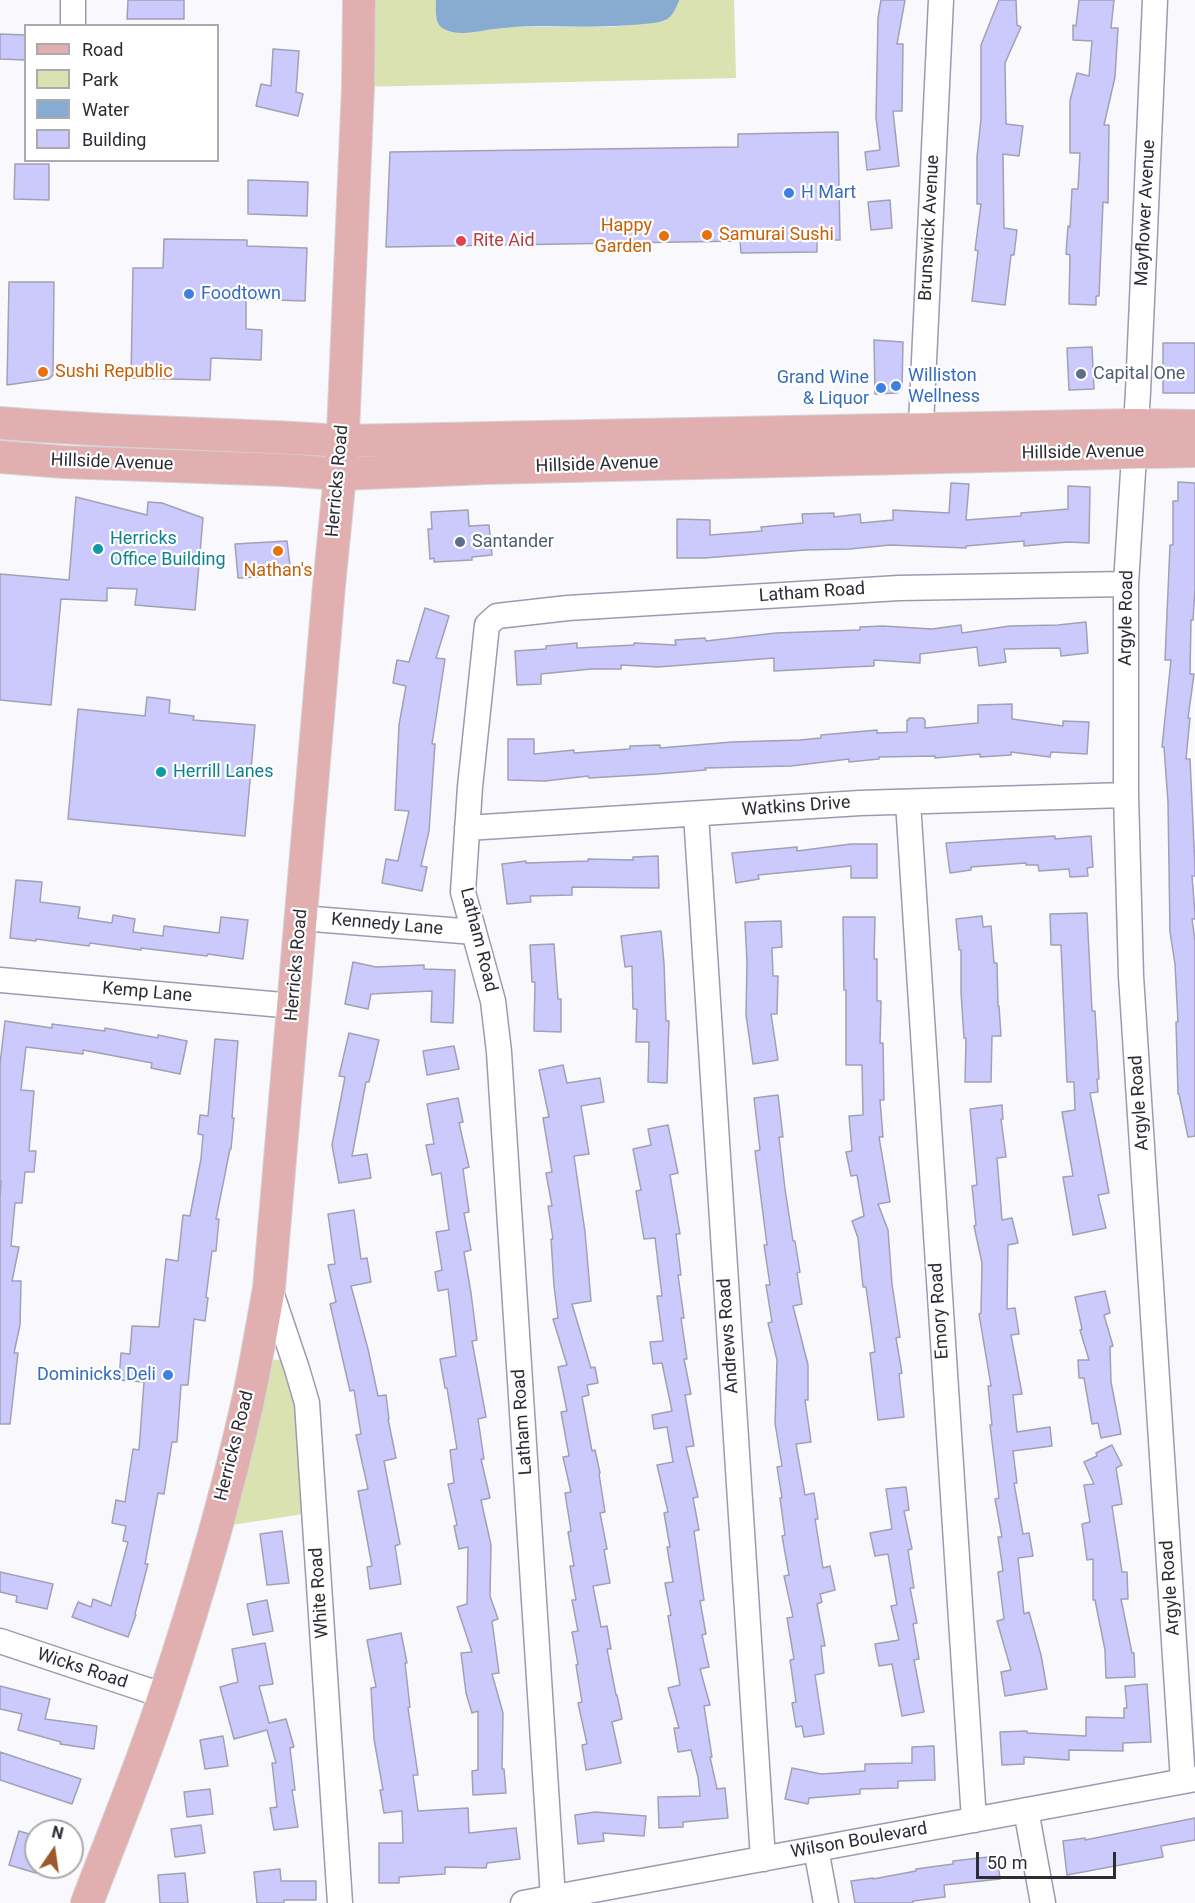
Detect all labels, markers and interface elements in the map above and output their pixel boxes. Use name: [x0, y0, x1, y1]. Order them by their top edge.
legend: [24, 24, 219, 162]
text: Road: [82, 39, 123, 60]
text: Park: [82, 69, 118, 90]
text: Water: [82, 99, 129, 120]
text: Building: [82, 129, 146, 150]
street label: Mayflower Avenue: [1131, 139, 1161, 287]
street label: Brunswick Avenue: [915, 154, 945, 302]
place label: H Mart: [801, 182, 856, 204]
marker: H Mart: [782, 186, 796, 200]
place label: Happy Garden: [594, 215, 652, 258]
place label: Samurai Sushi: [719, 224, 834, 246]
marker: Samurai Sushi: [700, 228, 714, 242]
marker: Happy Garden: [657, 229, 671, 243]
place label: Rite Aid: [473, 230, 535, 252]
marker: Rite Aid: [454, 234, 468, 248]
place label: Foodtown: [201, 283, 281, 305]
marker: Foodtown: [182, 287, 196, 301]
place label: Sushi Republic: [55, 361, 173, 383]
place label: Capital One: [1093, 363, 1185, 385]
marker: Sushi Republic: [36, 365, 50, 379]
place label: Williston Wellness: [908, 365, 980, 407]
place label: Grand Wine & Liquor: [777, 367, 869, 410]
marker: Capital One: [1074, 367, 1088, 381]
marker: Williston Wellness: [889, 379, 903, 393]
marker: Grand Wine & Liquor: [874, 381, 888, 395]
street label: Herricks Road: [322, 424, 354, 538]
street label: Hillside Avenue: [1021, 441, 1145, 465]
street label: Hillside Avenue: [50, 450, 174, 476]
street label: Hillside Avenue: [535, 452, 659, 478]
place label: Herricks Office Building: [110, 528, 226, 570]
place label: Santander: [472, 531, 554, 553]
marker: Santander: [453, 535, 467, 549]
marker: Herricks Office Building: [91, 542, 105, 556]
marker: Nathan's: [271, 544, 285, 558]
place label: Nathan's: [244, 560, 312, 582]
street label: Argyle Road: [1115, 570, 1139, 666]
street label: Latham Road: [758, 579, 866, 607]
place label: Herrill Lanes: [173, 761, 273, 783]
marker: Herrill Lanes: [154, 765, 168, 779]
street label: Watkins Drive: [741, 792, 851, 822]
street label: Latham Road: [455, 886, 501, 994]
street label: Herricks Road: [281, 908, 313, 1022]
street label: Kennedy Lane: [330, 909, 444, 941]
street label: Kemp Lane: [101, 978, 193, 1008]
street label: Argyle Road: [1126, 1054, 1154, 1152]
street label: Emory Road: [926, 1262, 954, 1360]
street label: Andrews Road: [714, 1277, 744, 1395]
place label: Dominicks Deli: [37, 1364, 156, 1386]
marker: Dominicks Deli: [161, 1368, 175, 1382]
street label: Latham Road: [509, 1368, 537, 1476]
street label: Herricks Road: [211, 1389, 259, 1503]
street label: Argyle Road: [1157, 1539, 1185, 1637]
street label: White Road: [306, 1547, 334, 1639]
street label: Wicks Road: [34, 1644, 130, 1694]
street label: Wilson Boulevard: [789, 1818, 929, 1864]
north arrow: [24, 1819, 84, 1879]
text: N: [50, 1822, 65, 1843]
scale bar: [979, 1840, 1118, 1878]
text: 50 m: [987, 1852, 1027, 1873]

